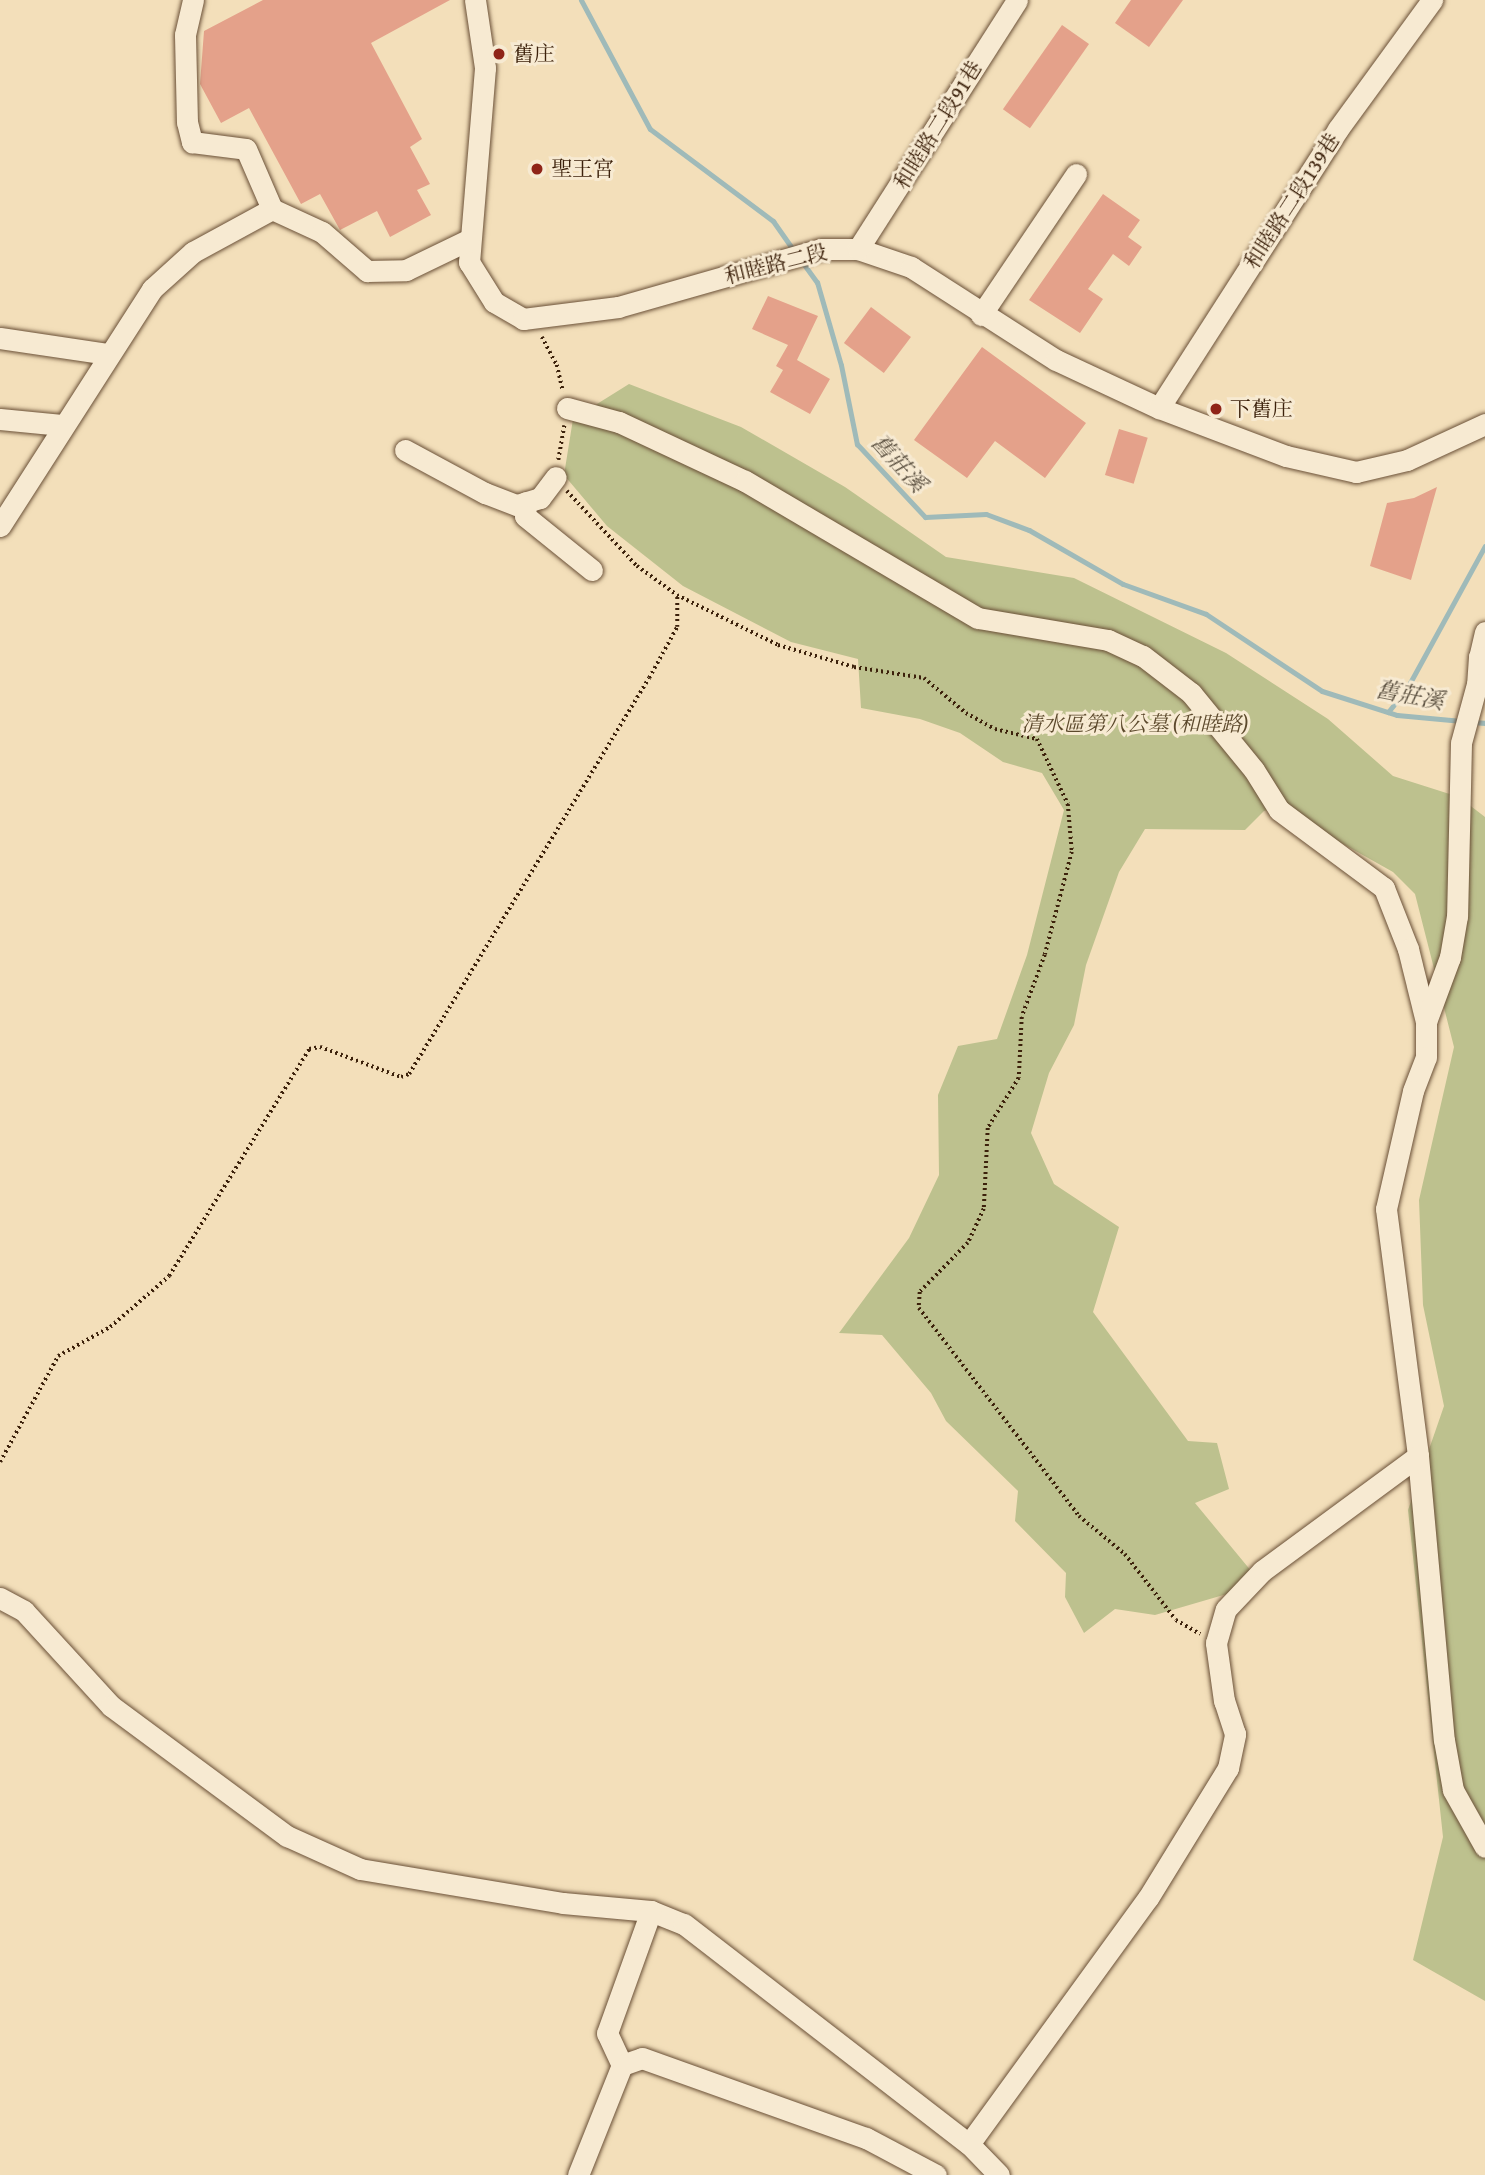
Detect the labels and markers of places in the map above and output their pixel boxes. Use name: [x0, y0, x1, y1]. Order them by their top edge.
place label: 舊庄: [513, 41, 555, 67]
marker: 舊庄: [491, 46, 507, 62]
place label: 聖王宮: [551, 156, 614, 182]
marker: 聖王宮: [529, 161, 545, 177]
place label: 下舊庄: [1230, 396, 1293, 422]
marker: 下舊庄: [1208, 401, 1224, 417]

